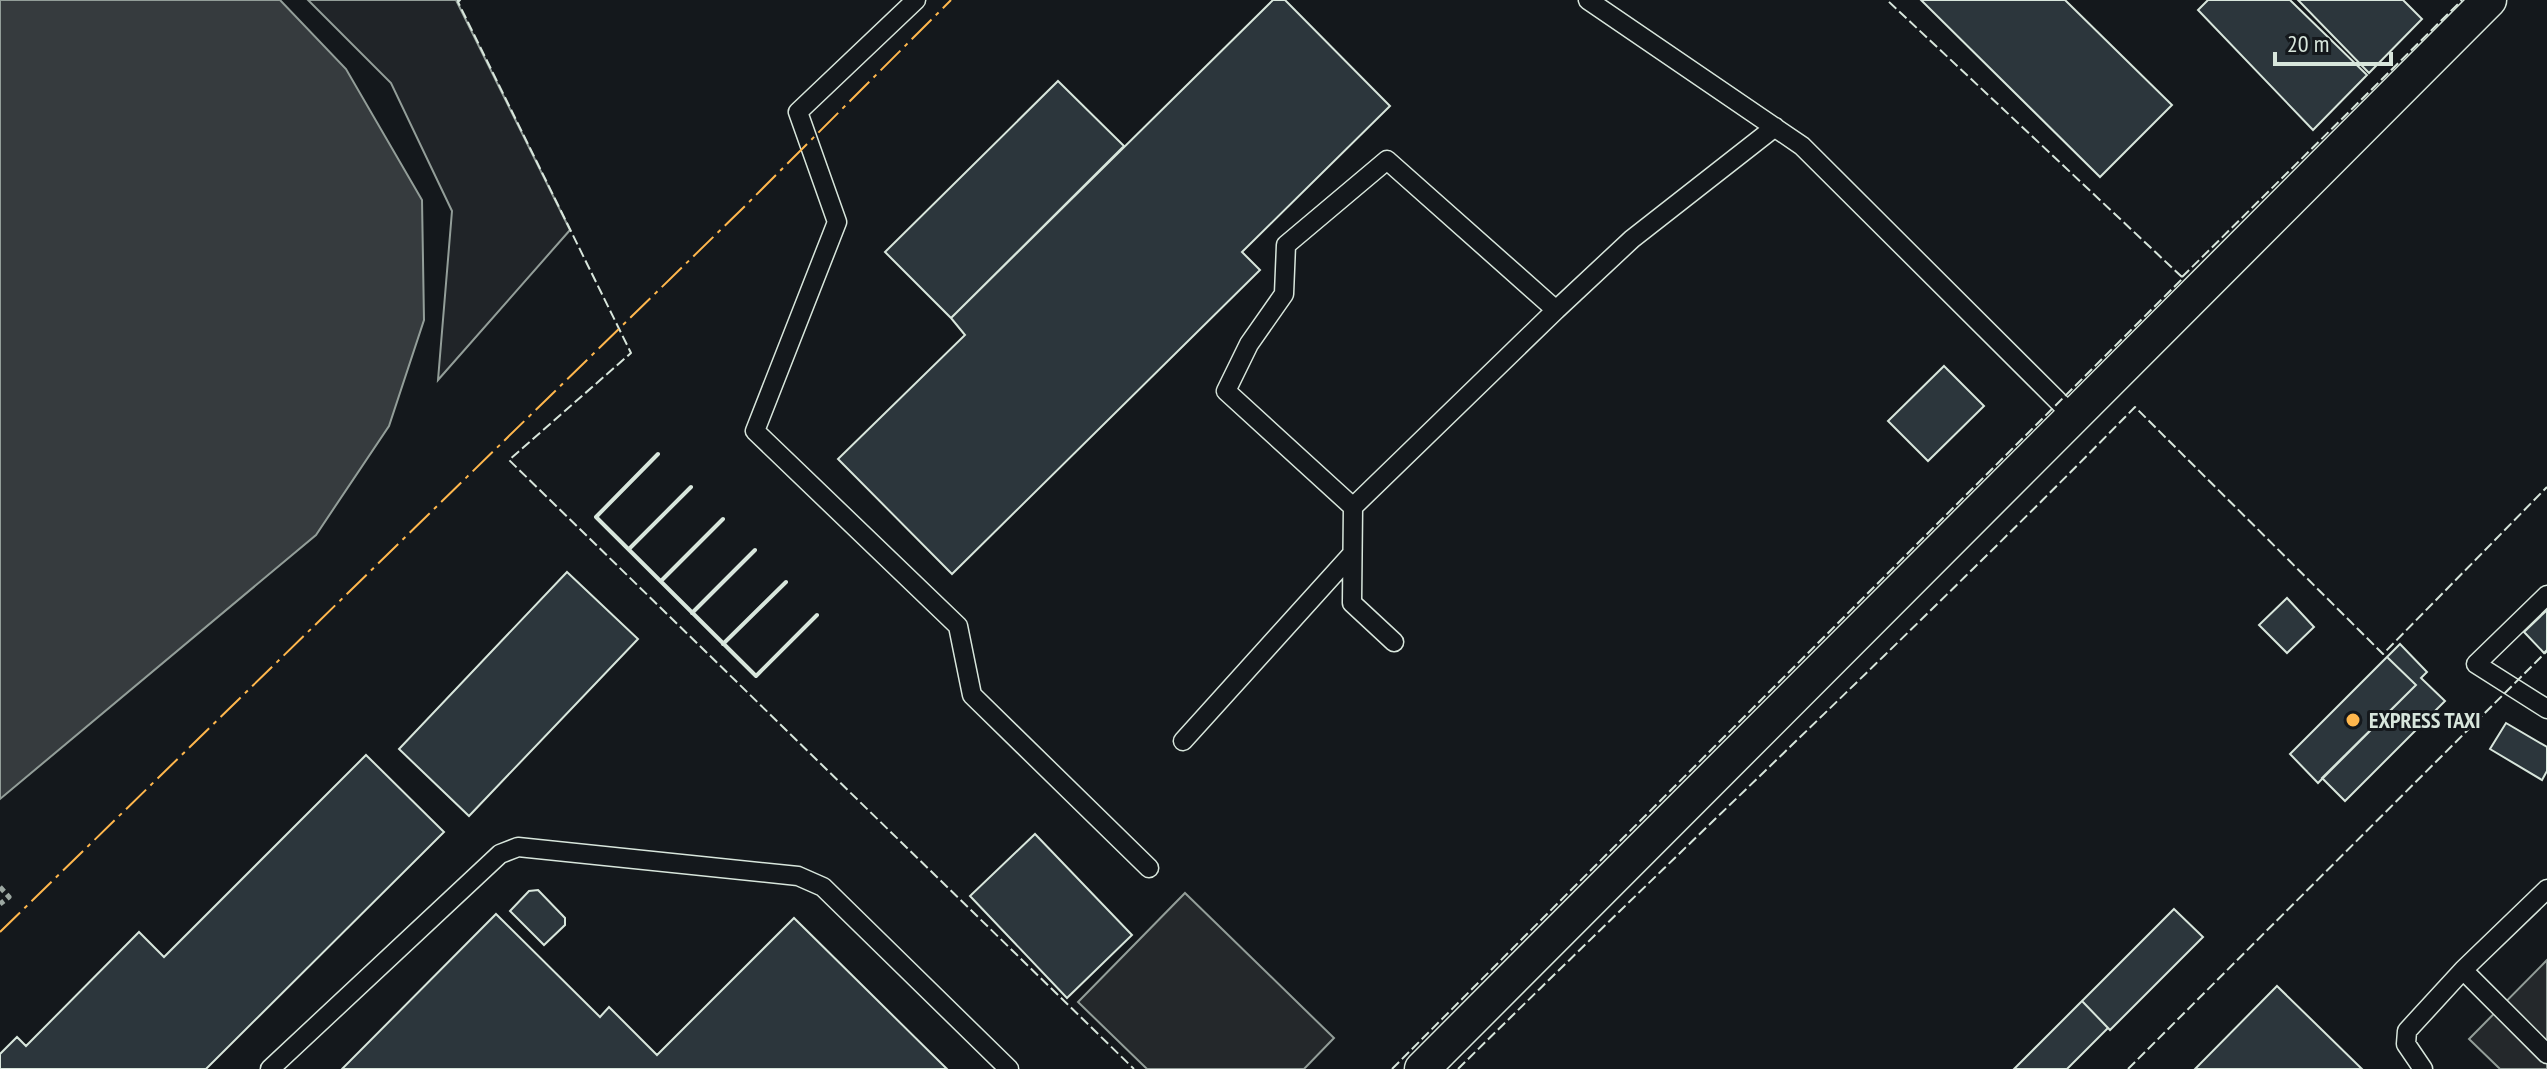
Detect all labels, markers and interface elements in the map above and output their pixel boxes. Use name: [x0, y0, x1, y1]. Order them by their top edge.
scale bar: [2275, 16, 2391, 66]
text: 20 m: [2287, 28, 2329, 59]
place label: EXPRESS TAXI: [2369, 706, 2481, 734]
marker: EXPRESS TAXI: [2344, 711, 2362, 729]

